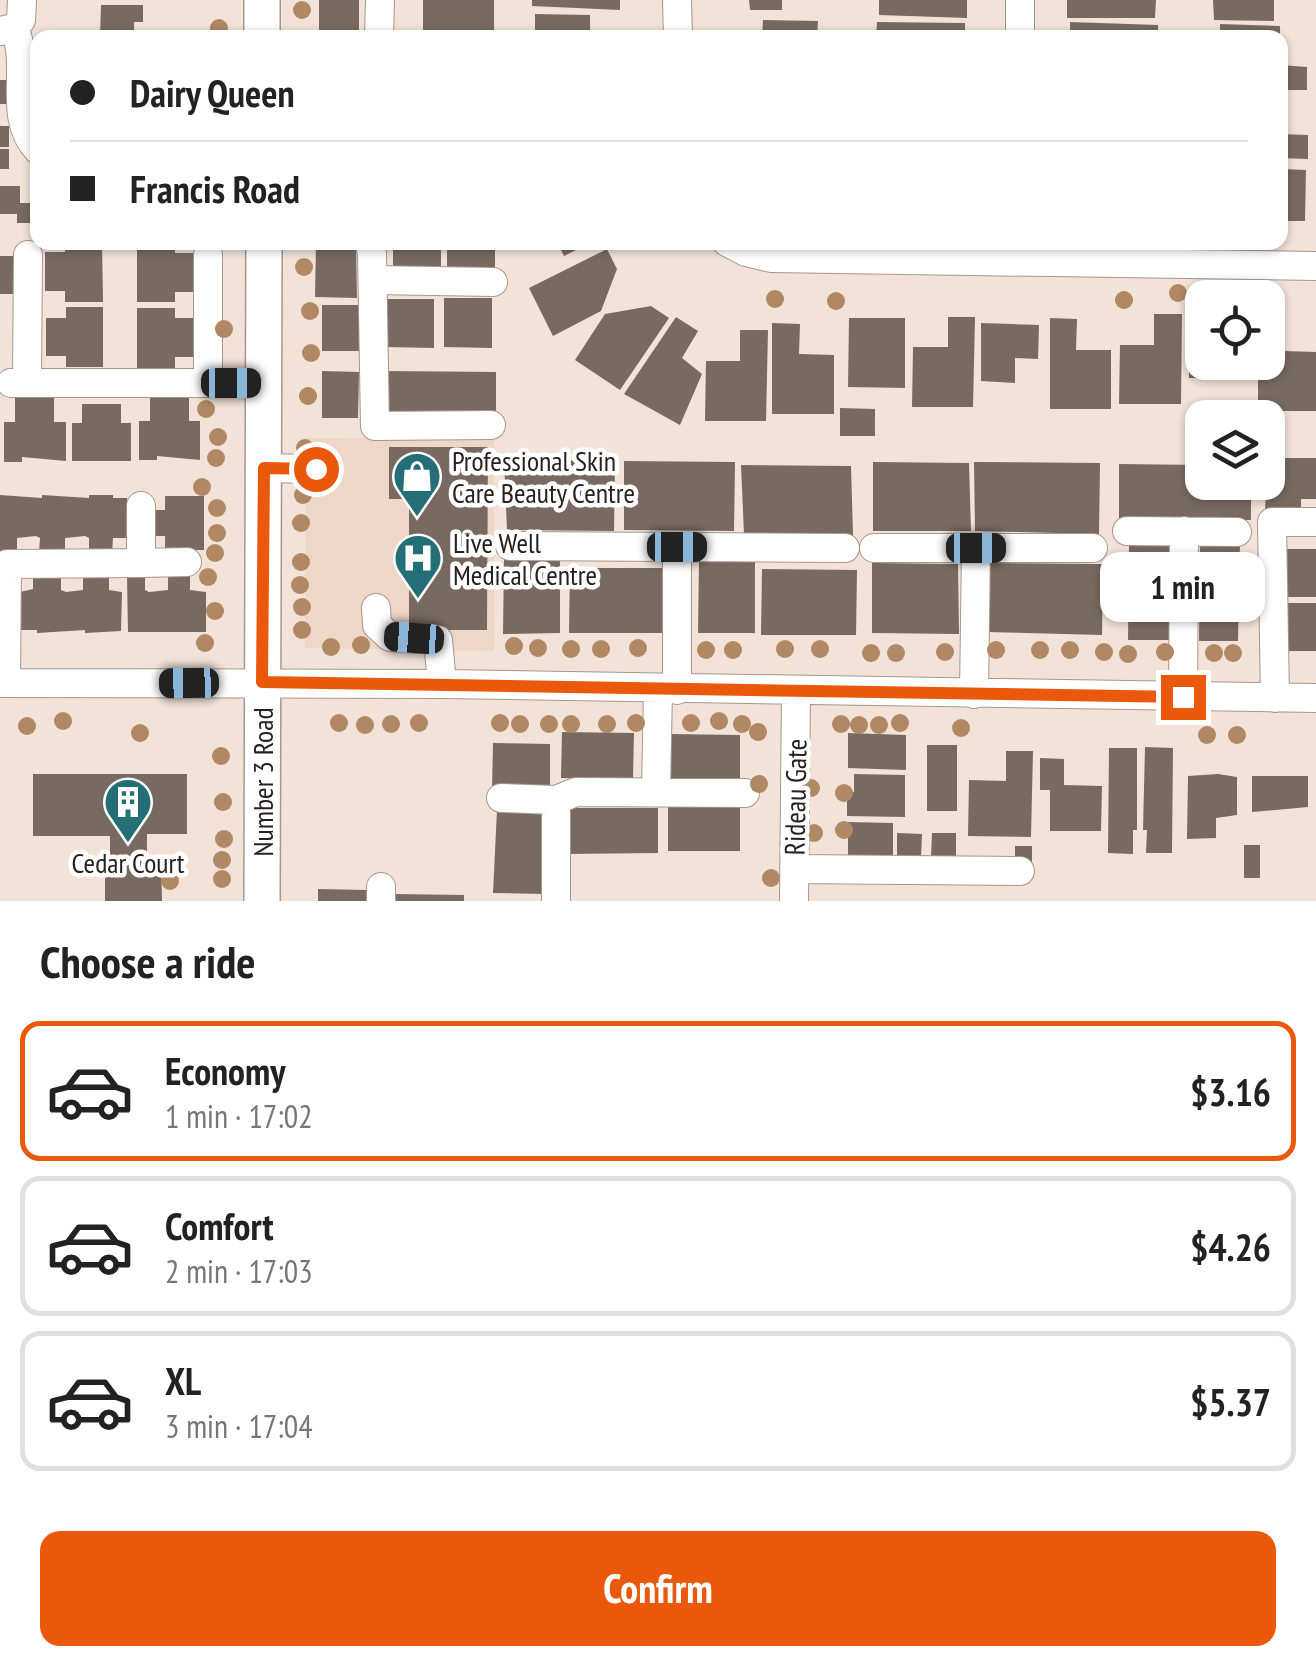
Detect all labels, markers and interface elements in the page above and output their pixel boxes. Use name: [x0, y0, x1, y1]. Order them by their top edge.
text: Dairy Queen: [130, 68, 295, 117]
text: Francis Road: [130, 164, 300, 213]
map controls: [1185, 280, 1285, 500]
button: locate: [1185, 280, 1285, 380]
car: [201, 368, 261, 398]
button: layers: [1185, 400, 1285, 500]
place label: Professional Skin Care Beauty Centre: [452, 442, 635, 511]
route start: [294, 447, 339, 492]
shop icon: Professional Skin Care Beauty Centre: [391, 450, 443, 518]
place label: Live Well Medical Centre: [453, 524, 597, 593]
hospital icon: Live Well Medical Centre: [392, 532, 444, 600]
car: [647, 532, 707, 562]
car: [946, 533, 1006, 563]
callout: 1 min: [1100, 552, 1266, 622]
text: 1 min: [1150, 566, 1215, 608]
car: [383, 621, 445, 655]
car: [159, 667, 219, 699]
route end: [1161, 675, 1206, 720]
street label: Number 3 Road: [244, 707, 281, 857]
street label: Rideau Gate: [775, 738, 815, 856]
building icon: Cedar Court: [102, 776, 154, 844]
place label: Cedar Court: [72, 844, 185, 881]
text: Choose a ride: [40, 932, 255, 990]
icon: car: [45, 1046, 135, 1136]
text: Economy: [165, 1046, 285, 1095]
text: $3.16: [1190, 1067, 1271, 1116]
text: 1 min · 17:02: [165, 1095, 313, 1137]
icon: car: [45, 1201, 135, 1291]
text: Comfort: [165, 1201, 274, 1250]
text: $4.26: [1190, 1222, 1271, 1271]
text: 2 min · 17:03: [165, 1250, 313, 1292]
icon: car: [45, 1356, 135, 1446]
text: XL: [165, 1356, 201, 1405]
text: $5.37: [1190, 1377, 1271, 1426]
text: 3 min · 17:04: [165, 1405, 313, 1447]
button: Confirm: [40, 1531, 1276, 1646]

